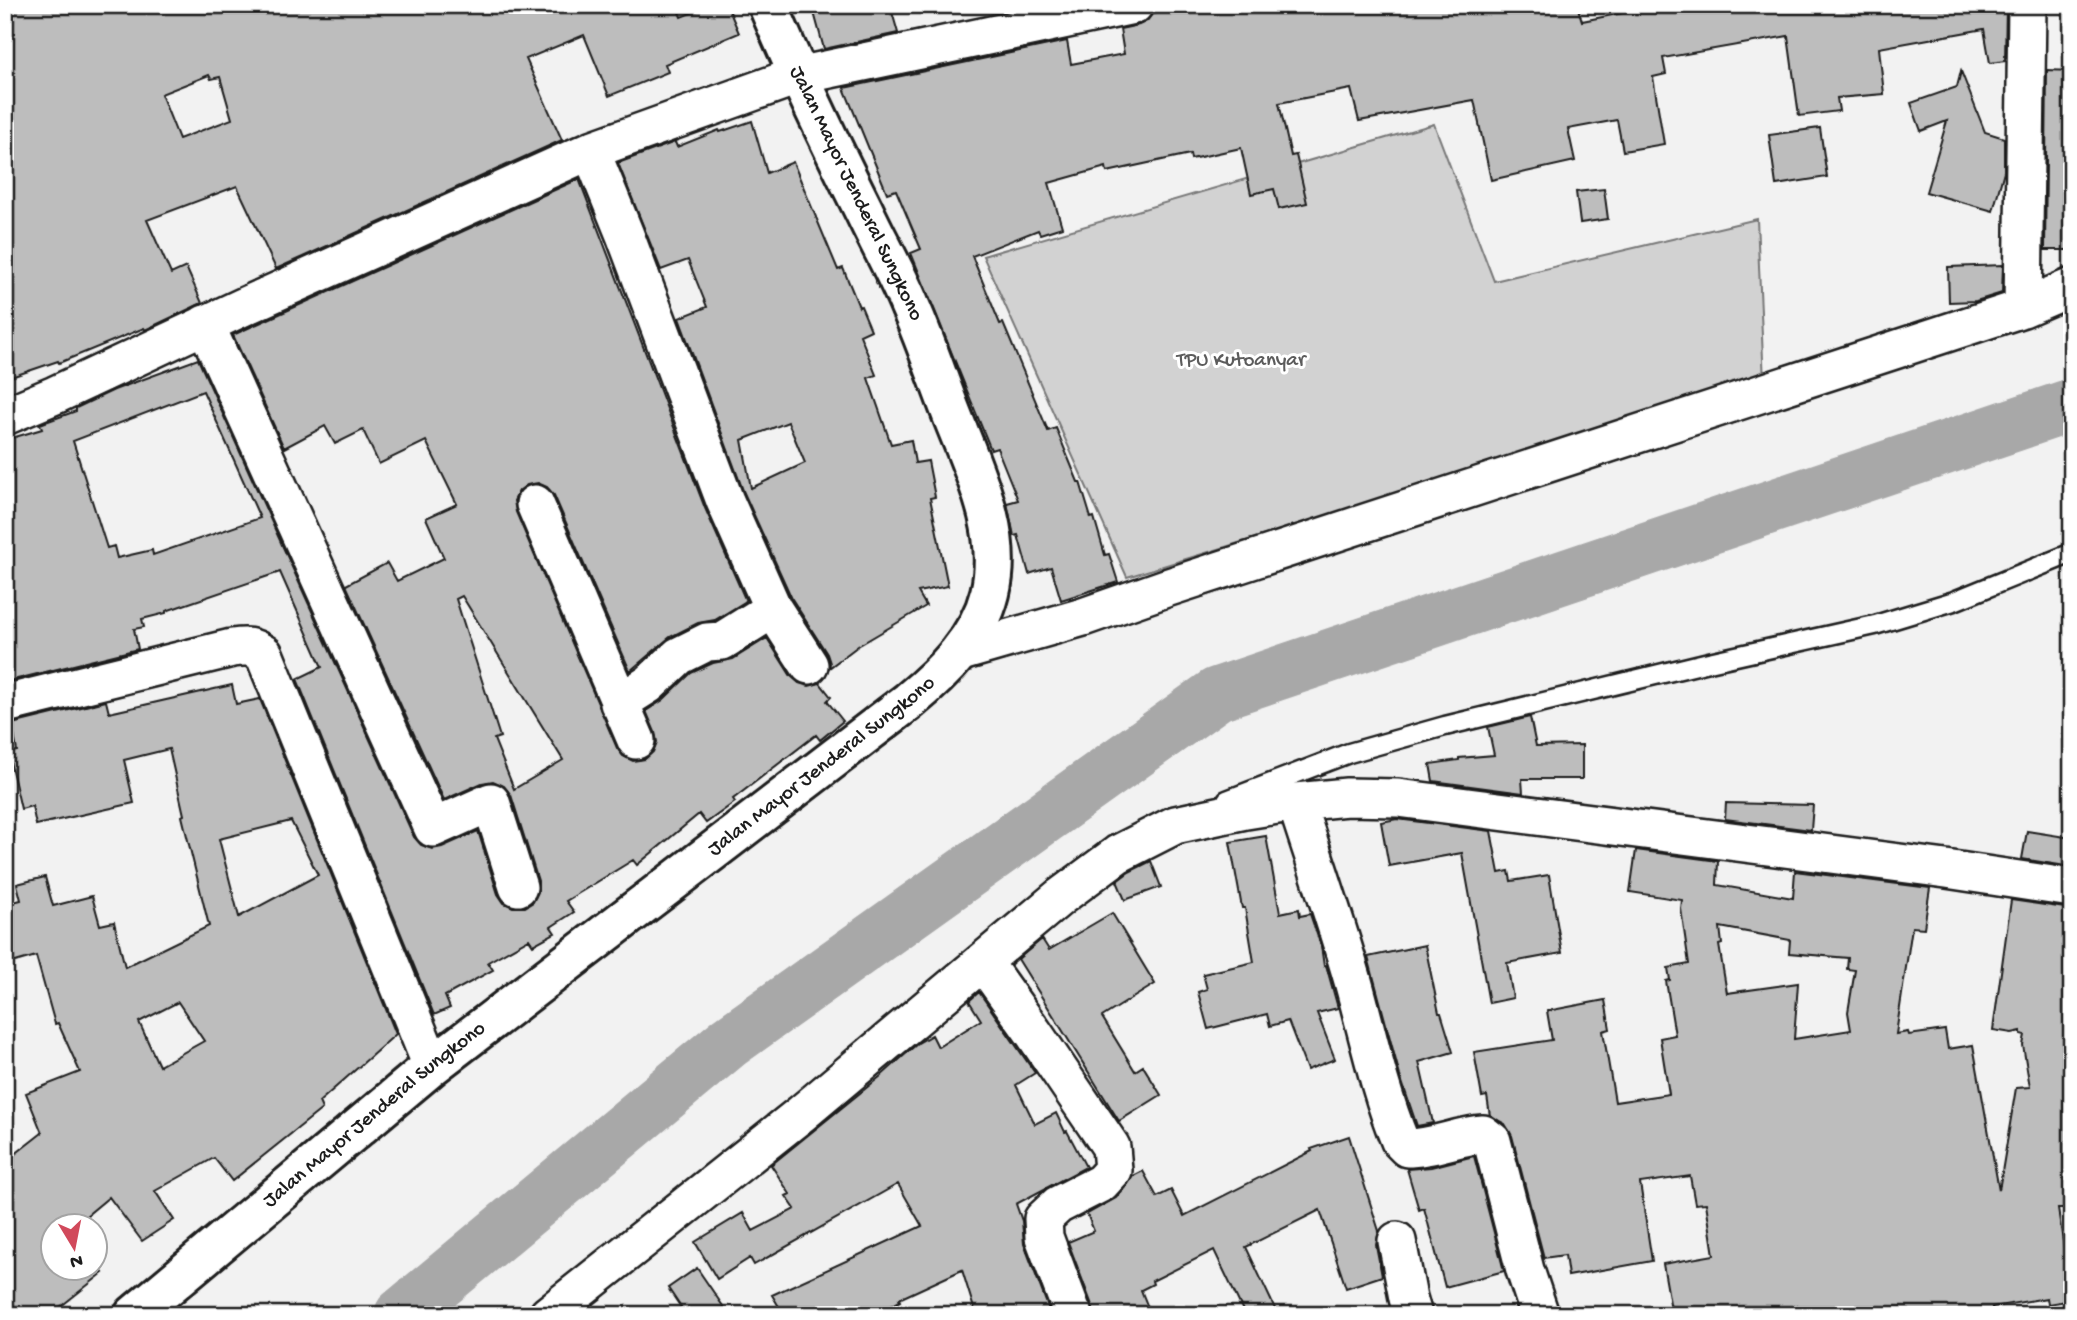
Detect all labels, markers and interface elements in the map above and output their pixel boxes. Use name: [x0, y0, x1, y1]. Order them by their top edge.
street label: Jalan Mayor Jenderal Sungkono: [782, 63, 928, 326]
park label: TPU Kutoanyar: [1176, 349, 1307, 374]
street label: Jalan Mayor Jenderal Sungkono: [703, 671, 941, 862]
street label: Jalan Mayor Jenderal Sungkono: [259, 1017, 491, 1214]
north arrow: [38, 1212, 108, 1282]
text: N: [68, 1248, 84, 1273]

